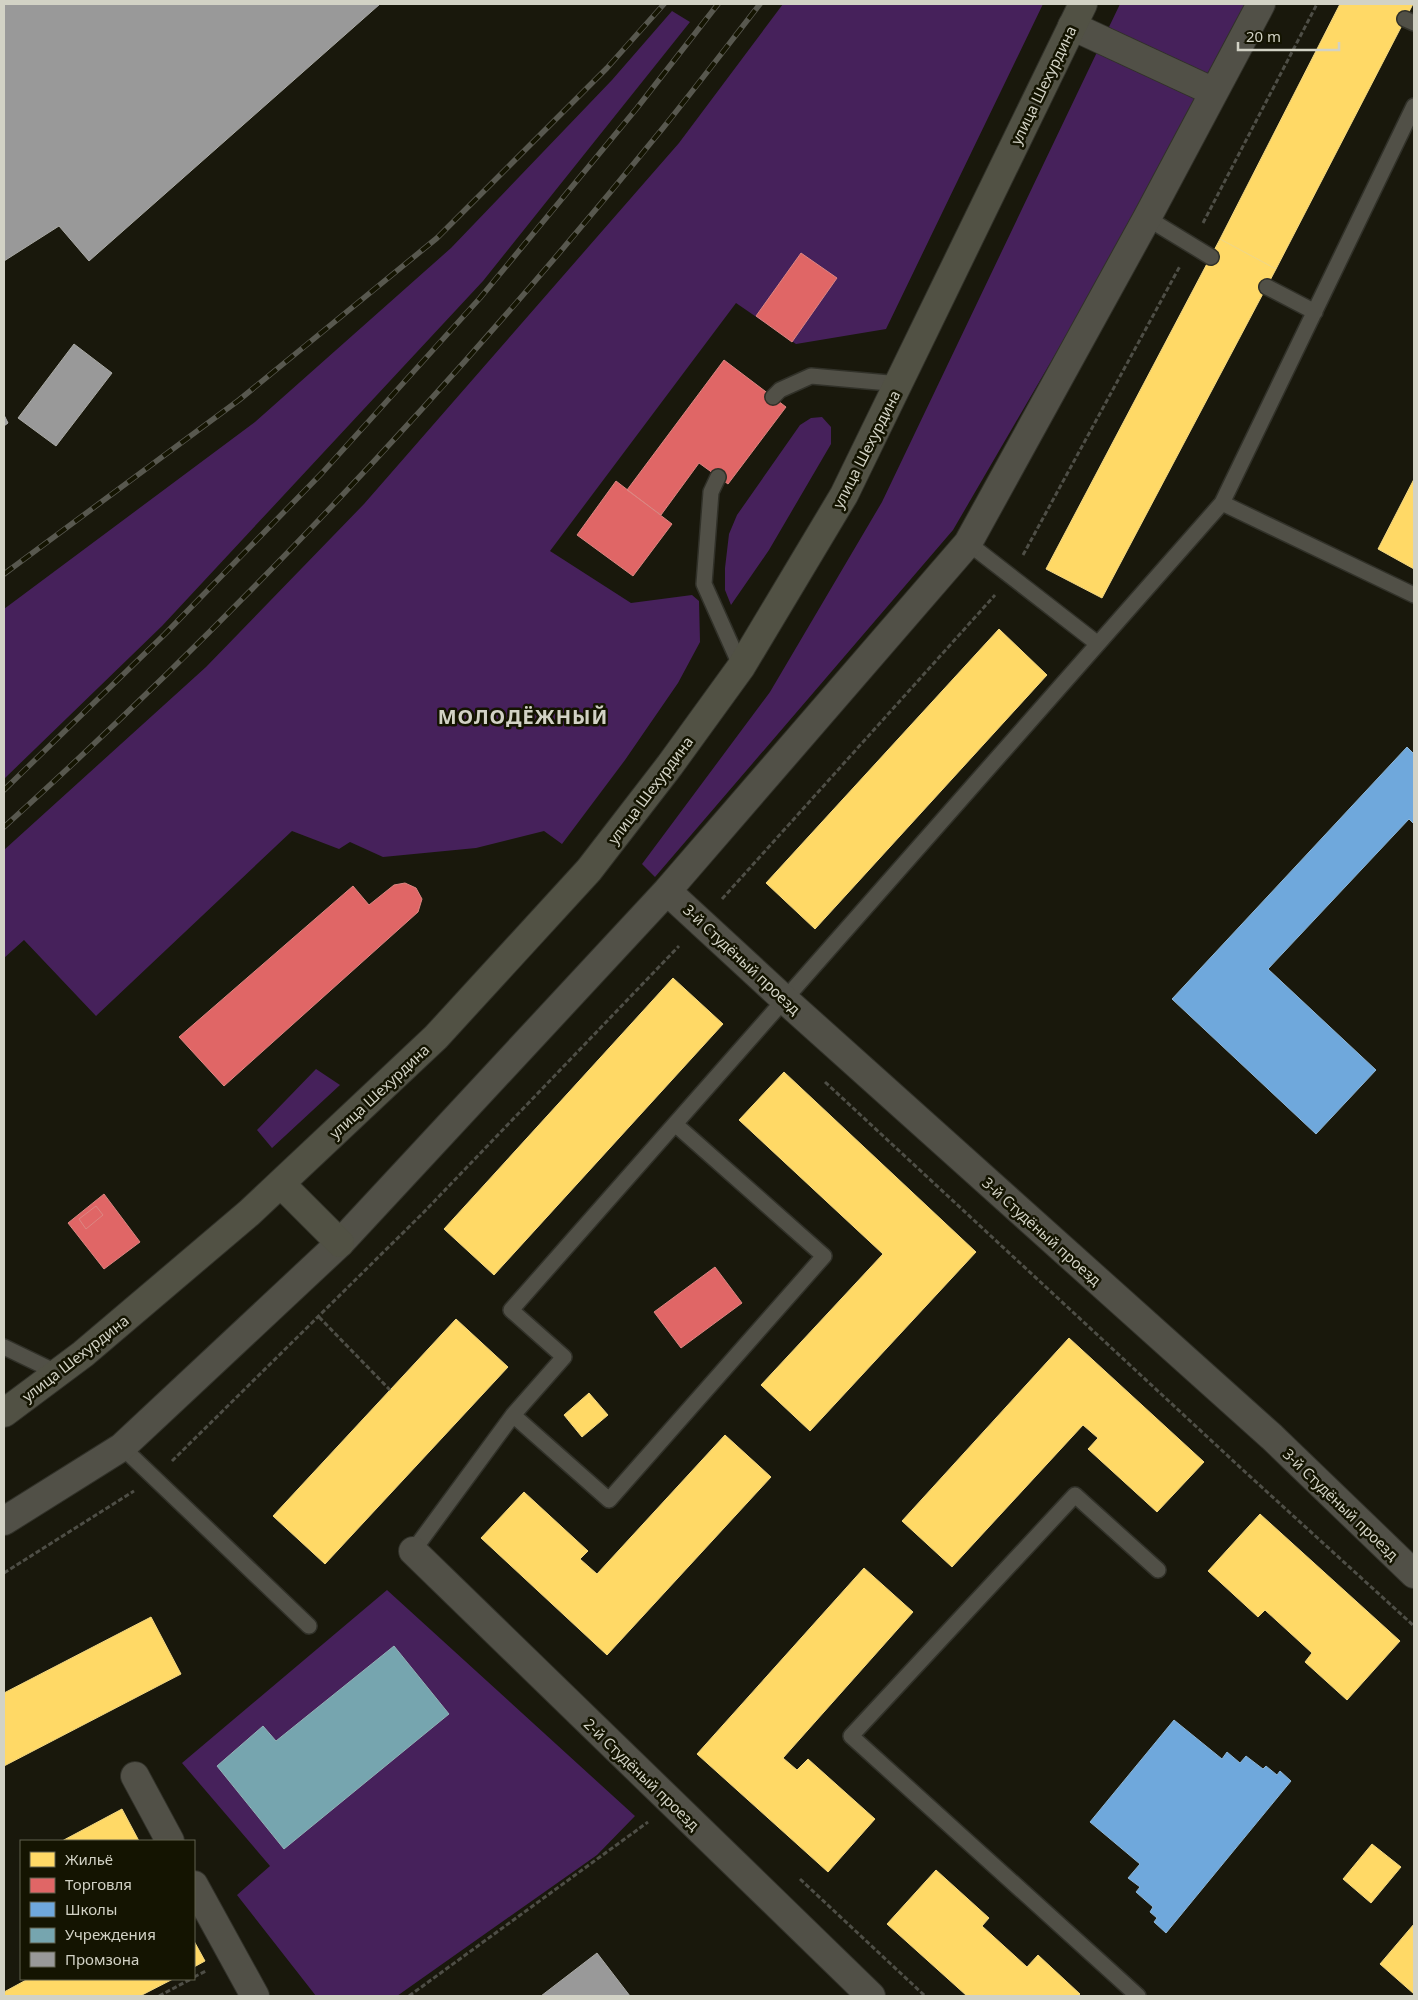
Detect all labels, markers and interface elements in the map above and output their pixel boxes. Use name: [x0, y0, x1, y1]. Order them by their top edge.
scale bar: [1238, 20, 1339, 52]
street label: улица Шехурдина: [1005, 22, 1081, 148]
text: 20 m: [1246, 26, 1281, 46]
street label: улица Шехурдина: [828, 386, 904, 512]
district label: МОЛОДЁЖНЫЙ: [438, 703, 608, 730]
street label: улица Шехурдина: [603, 732, 697, 848]
street label: 3-й Студёный проезд: [679, 899, 805, 1019]
street label: улица Шехурдина: [325, 1039, 433, 1143]
street label: 3-й Студёный проезд: [978, 1172, 1106, 1290]
street label: улица Шехурдина: [18, 1310, 132, 1406]
street label: 3-й Студёный проезд: [1279, 1444, 1403, 1564]
street label: 2-й Студёный проезд: [580, 1714, 704, 1834]
legend: [20, 1840, 195, 1980]
text: Жильё: [65, 1849, 113, 1869]
text: Торговля: [65, 1874, 132, 1894]
text: Школы: [65, 1899, 117, 1919]
text: Учреждения: [65, 1924, 156, 1944]
text: Промзона: [65, 1949, 139, 1969]

